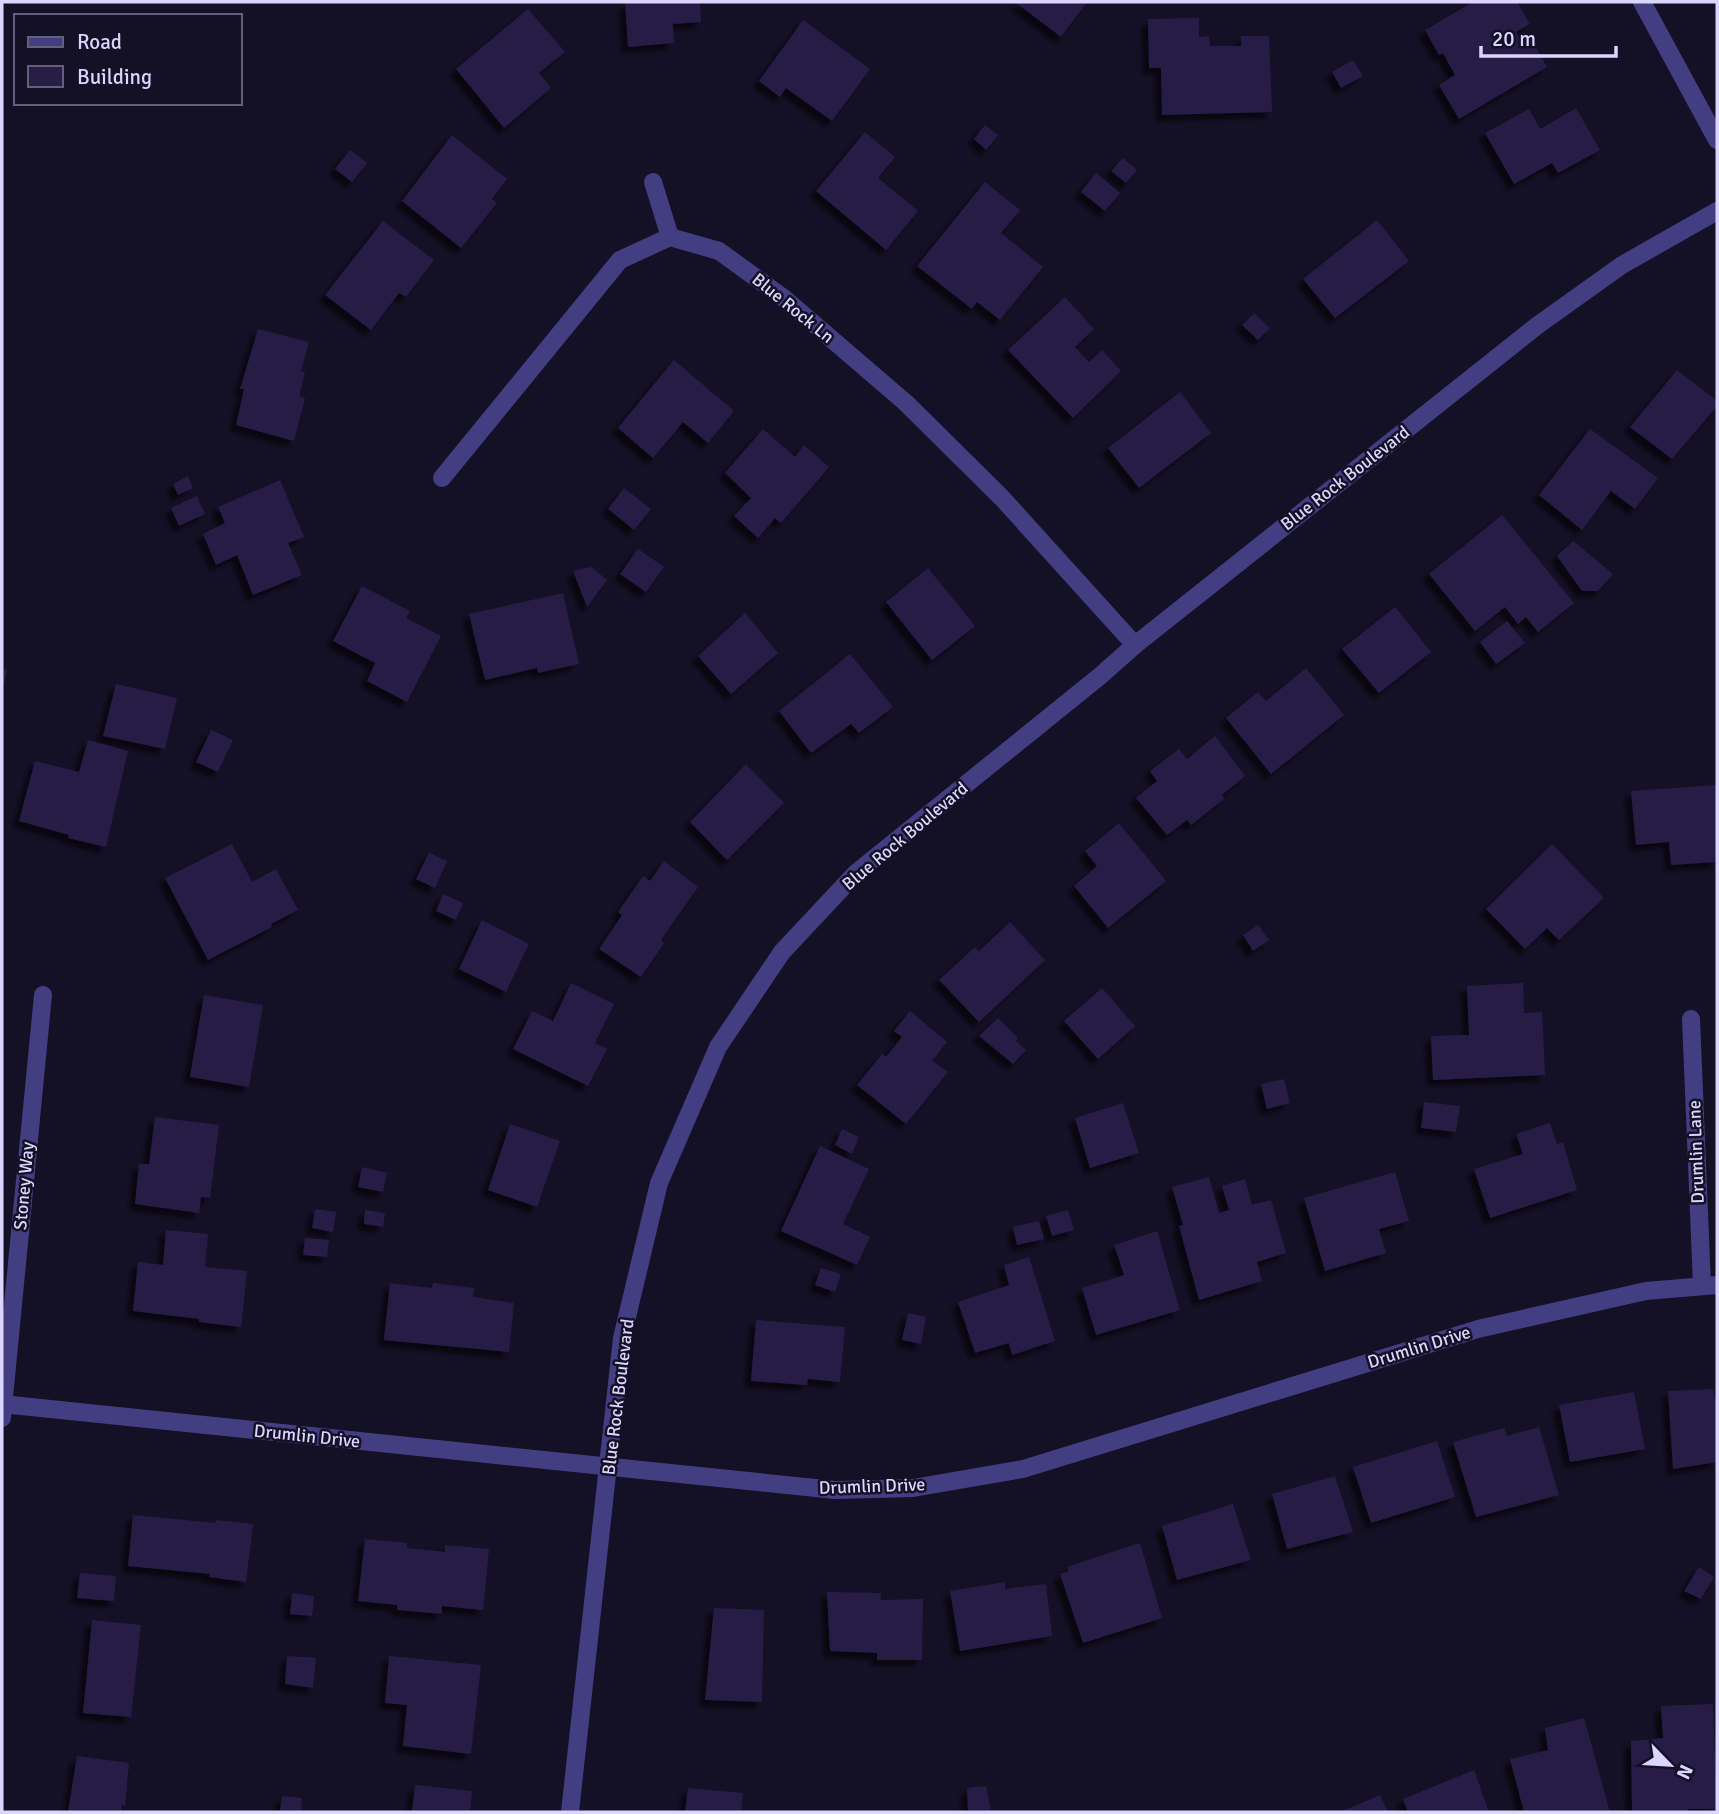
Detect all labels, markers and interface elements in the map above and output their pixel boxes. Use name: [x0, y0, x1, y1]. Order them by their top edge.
legend: [14, 14, 242, 105]
scale bar: [1481, 14, 1616, 58]
text: 20 m: [1492, 26, 1536, 52]
text: Road: [77, 29, 122, 55]
text: Building: [77, 64, 152, 90]
street label: Blue Rock Ln: [748, 268, 838, 348]
street label: Blue Rock Boulevard: [1276, 421, 1414, 535]
street label: Blue Rock Boulevard: [838, 777, 972, 895]
street label: Drumlin Lane: [1683, 1100, 1709, 1204]
street label: Stoney Way: [9, 1140, 39, 1231]
street label: Blue Rock Boulevard: [597, 1318, 639, 1476]
street label: Drumlin Drive: [1365, 1321, 1473, 1373]
street label: Drumlin Drive: [253, 1419, 361, 1453]
street label: Drumlin Drive: [818, 1473, 926, 1499]
north arrow: [1635, 1730, 1705, 1800]
text: N: [1671, 1761, 1698, 1783]

